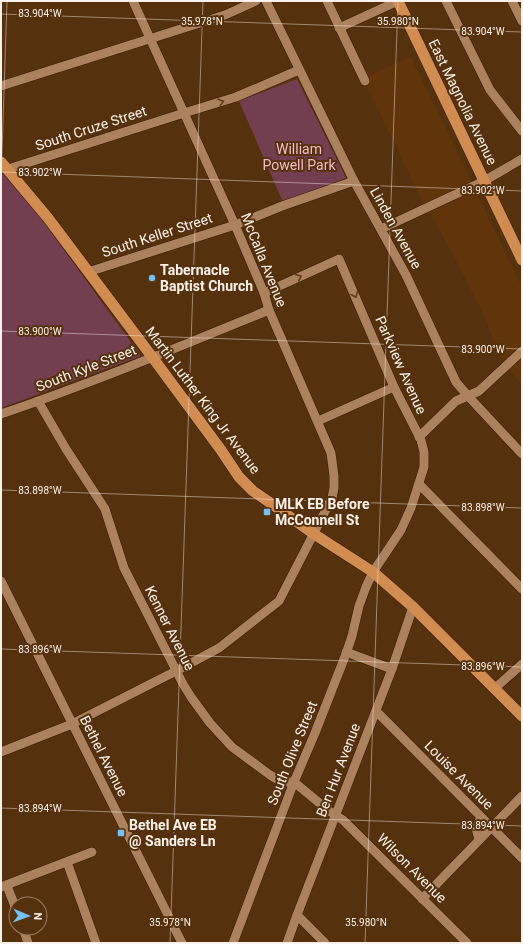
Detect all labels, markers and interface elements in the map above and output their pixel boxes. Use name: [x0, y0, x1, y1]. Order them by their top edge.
text: 83.904°W: [18, 8, 62, 19]
text: 35.978°N: [181, 16, 223, 27]
text: 35.980°N: [377, 16, 419, 27]
text: 83.904°W: [461, 26, 505, 37]
street label: East Magnolia Avenue: [426, 36, 500, 168]
one-way arrow: [217, 98, 224, 107]
street label: South Cruze Street: [33, 102, 149, 154]
park label: William Powell Park: [262, 141, 336, 173]
text: 83.902°W: [18, 167, 62, 178]
street label: Linden Avenue: [367, 184, 425, 272]
text: 83.902°W: [461, 185, 505, 196]
street label: South Keller Street: [100, 209, 215, 260]
street label: McCalla Avenue: [238, 211, 290, 309]
place label: Tabernacle Baptist Church: [160, 262, 253, 294]
marker: Tabernacle Baptist Church: [147, 273, 157, 283]
one-way arrow: [295, 274, 303, 282]
one-way arrow: [350, 291, 358, 298]
street label: Parkview Avenue: [372, 314, 430, 416]
street label: Martin Luther King Jr Avenue: [142, 323, 264, 477]
text: 83.900°W: [18, 326, 62, 337]
street label: South Kyle Street: [34, 341, 139, 394]
text: 83.900°W: [461, 344, 505, 355]
text: 83.898°W: [18, 485, 62, 496]
place label: MLK EB Before McConnell St: [275, 496, 370, 528]
text: 83.898°W: [461, 502, 505, 513]
marker: MLK EB Before McConnell St: [262, 507, 272, 517]
street label: Kenner Avenue: [142, 583, 198, 673]
text: 83.896°W: [18, 644, 62, 655]
text: 83.896°W: [461, 661, 505, 672]
street label: South Olive Street: [264, 698, 320, 807]
street label: Bethel Avenue: [77, 713, 131, 799]
street label: Ben Hur Avenue: [313, 721, 363, 819]
street label: Louise Avenue: [421, 737, 497, 813]
text: 83.894°W: [18, 803, 62, 814]
place label: Bethel Ave EB @ Sanders Ln: [129, 817, 217, 849]
text: 83.894°W: [461, 820, 505, 831]
marker: Bethel Ave EB @ Sanders Ln: [116, 828, 126, 838]
street label: Wilson Avenue: [374, 830, 450, 906]
north arrow: [8, 896, 48, 936]
text: N: [31, 912, 44, 921]
text: 35.978°N: [149, 917, 191, 928]
text: 35.980°N: [345, 917, 387, 928]

